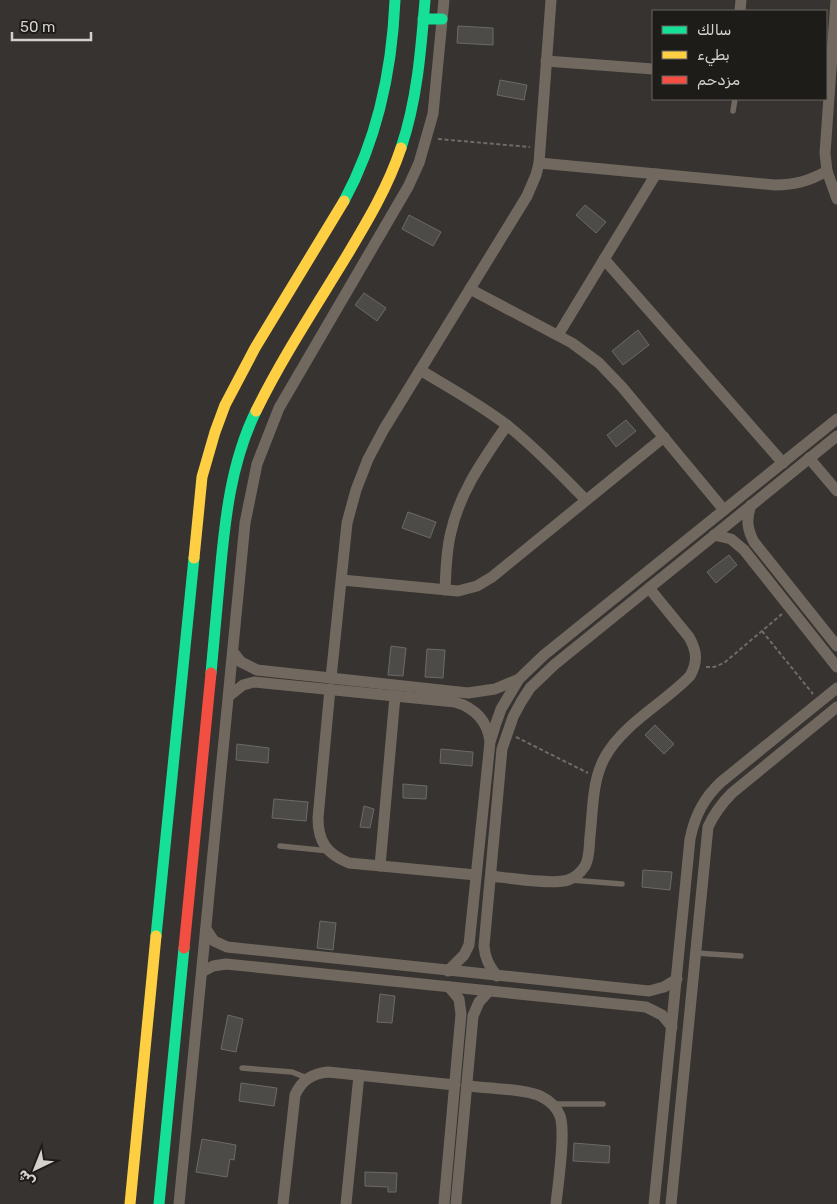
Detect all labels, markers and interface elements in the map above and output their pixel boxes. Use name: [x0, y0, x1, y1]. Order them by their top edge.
scale bar: [12, 10, 91, 42]
legend: [652, 10, 827, 100]
text: 50 m: [20, 18, 55, 36]
text: سالك: [697, 21, 732, 39]
text: بطيء: [697, 46, 730, 67]
text: مزدحم: [697, 71, 740, 90]
north arrow: [10, 1144, 60, 1194]
text: ش: [14, 1166, 39, 1190]

